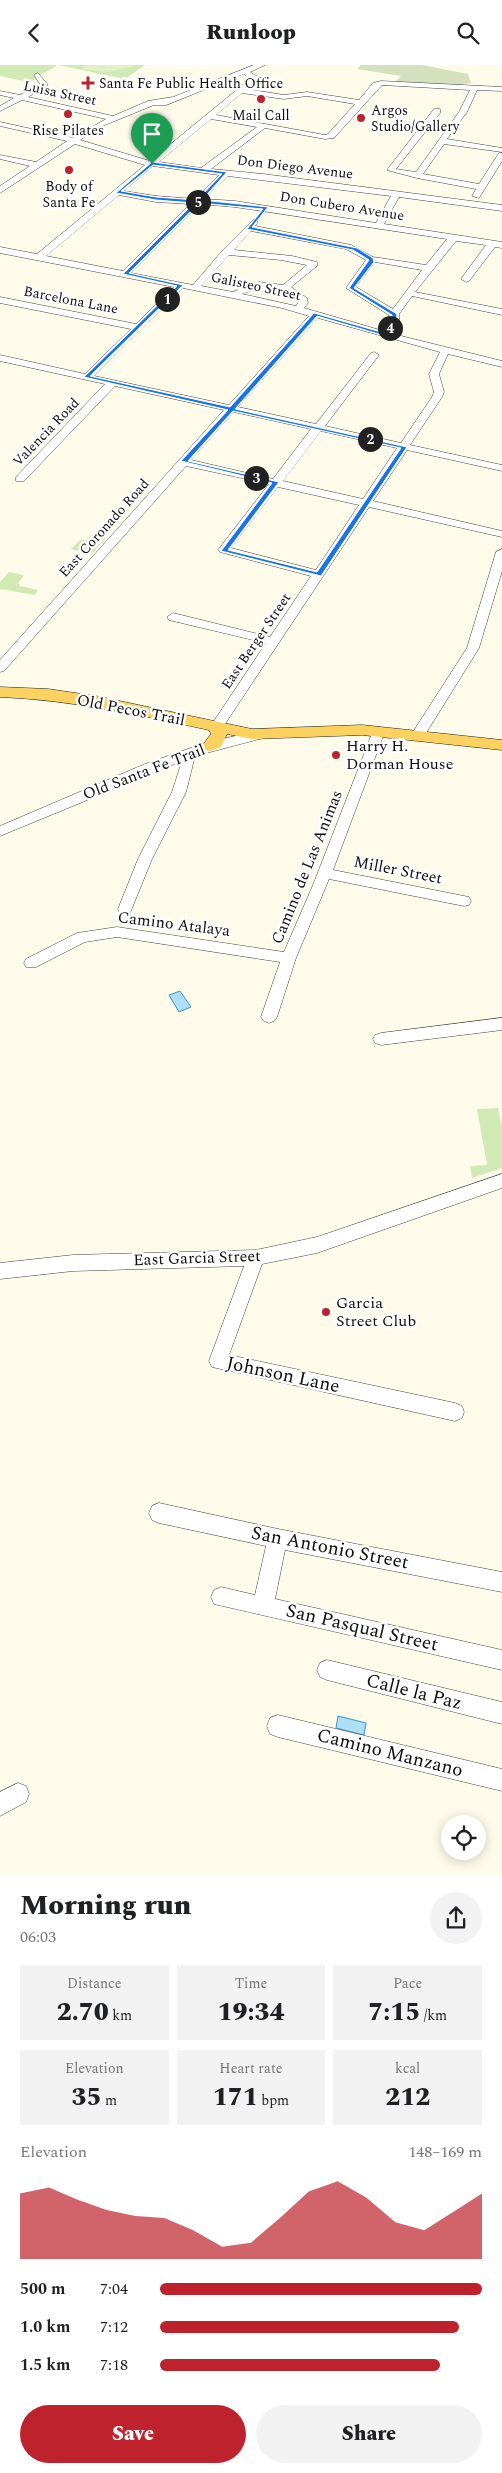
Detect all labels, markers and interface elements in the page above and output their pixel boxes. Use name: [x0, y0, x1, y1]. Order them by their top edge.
text: Runloop: [206, 16, 296, 49]
icon: back: [20, 19, 48, 47]
icon: search: [454, 19, 482, 47]
place label: Santa Fe Public Health Office: [99, 73, 284, 94]
street label: Luisa Street: [22, 75, 99, 111]
marker: Santa Fe Public Health Office: [81, 76, 95, 90]
marker: Mail Call: [255, 93, 267, 105]
place label: Argos Studio/Gallery: [371, 100, 461, 137]
place label: Mail Call: [232, 105, 290, 126]
marker: Rise Pilates: [62, 108, 74, 120]
marker: Argos Studio/Gallery: [355, 112, 367, 124]
pin: [131, 113, 173, 164]
place label: Rise Pilates: [32, 120, 104, 141]
icon: arrive: [138, 120, 166, 148]
street label: Don Diego Avenue: [236, 149, 354, 185]
marker: Body of Santa Fe: [63, 164, 75, 176]
place label: Body of Santa Fe: [43, 176, 96, 213]
street label: Don Cubero Avenue: [278, 186, 406, 226]
pin: 5: [186, 189, 210, 215]
text: 5: [195, 192, 202, 213]
street label: Galisteo Street: [209, 266, 303, 306]
street label: Barcelona Lane: [22, 281, 120, 319]
pin: 1: [154, 287, 180, 311]
text: 1: [164, 289, 171, 310]
pin: 4: [378, 315, 402, 341]
text: 4: [387, 318, 394, 339]
street label: Valencia Road: [8, 393, 84, 471]
pin: 2: [358, 427, 382, 451]
text: 2: [367, 429, 374, 450]
pin: 3: [244, 465, 268, 491]
text: 3: [253, 468, 260, 489]
street label: East Coronado Road: [54, 474, 154, 582]
street label: East Berger Street: [216, 589, 296, 693]
street label: Old Pecos Trail: [75, 688, 187, 732]
place label: Harry H. Dorman House: [346, 734, 453, 776]
street label: Old Santa Fe Trail: [79, 738, 209, 806]
marker: Harry H. Dorman House: [330, 749, 342, 761]
street label: Camino de Las Animas: [265, 786, 349, 948]
street label: Miller Street: [352, 850, 445, 890]
street label: Camino Atalaya: [116, 905, 232, 943]
street label: East Garcia Street: [133, 1244, 262, 1272]
place label: Garcia Street Club: [336, 1291, 416, 1333]
marker: Garcia Street Club: [320, 1306, 332, 1318]
street label: Johnson Lane: [224, 1349, 342, 1401]
street label: San Antonio Street: [249, 1519, 411, 1578]
street label: San Pasqual Street: [283, 1596, 441, 1660]
street label: Calle la Paz: [363, 1666, 465, 1718]
street label: Camino Manzano: [314, 1721, 466, 1785]
map controls: [441, 1815, 486, 1860]
button: locate: [441, 1815, 486, 1860]
text: Morning run: [20, 1884, 191, 1927]
button: share: [430, 1892, 482, 1944]
text: 06:03: [20, 1925, 56, 1949]
text: Distance: [67, 1973, 122, 1994]
text: Time: [235, 1973, 267, 1994]
text: Pace: [393, 1973, 422, 1994]
text: 2.70: [57, 1994, 109, 2032]
text: 19:34: [217, 1994, 285, 2032]
text: 7:15: [368, 1994, 420, 2032]
text: km: [109, 2005, 132, 2026]
text: /km: [420, 2005, 447, 2026]
text: Elevation: [65, 2058, 124, 2079]
text: Heart rate: [219, 2058, 283, 2079]
text: kcal: [395, 2058, 420, 2079]
text: 35: [72, 2079, 102, 2117]
text: 171: [213, 2079, 258, 2117]
text: 212: [385, 2079, 430, 2117]
text: m: [102, 2090, 117, 2111]
text: bpm: [258, 2090, 289, 2111]
text: Elevation: [20, 2140, 87, 2164]
text: 148–169 m: [408, 2140, 482, 2164]
text: 500 m: [20, 2277, 65, 2301]
text: 7:04: [100, 2277, 128, 2301]
text: 1.0 km: [20, 2315, 70, 2339]
text: 7:12: [100, 2315, 128, 2339]
text: 1.5 km: [20, 2353, 70, 2377]
text: 7:18: [100, 2353, 128, 2377]
button: Save: [20, 2405, 246, 2463]
button: Share: [256, 2405, 482, 2463]

